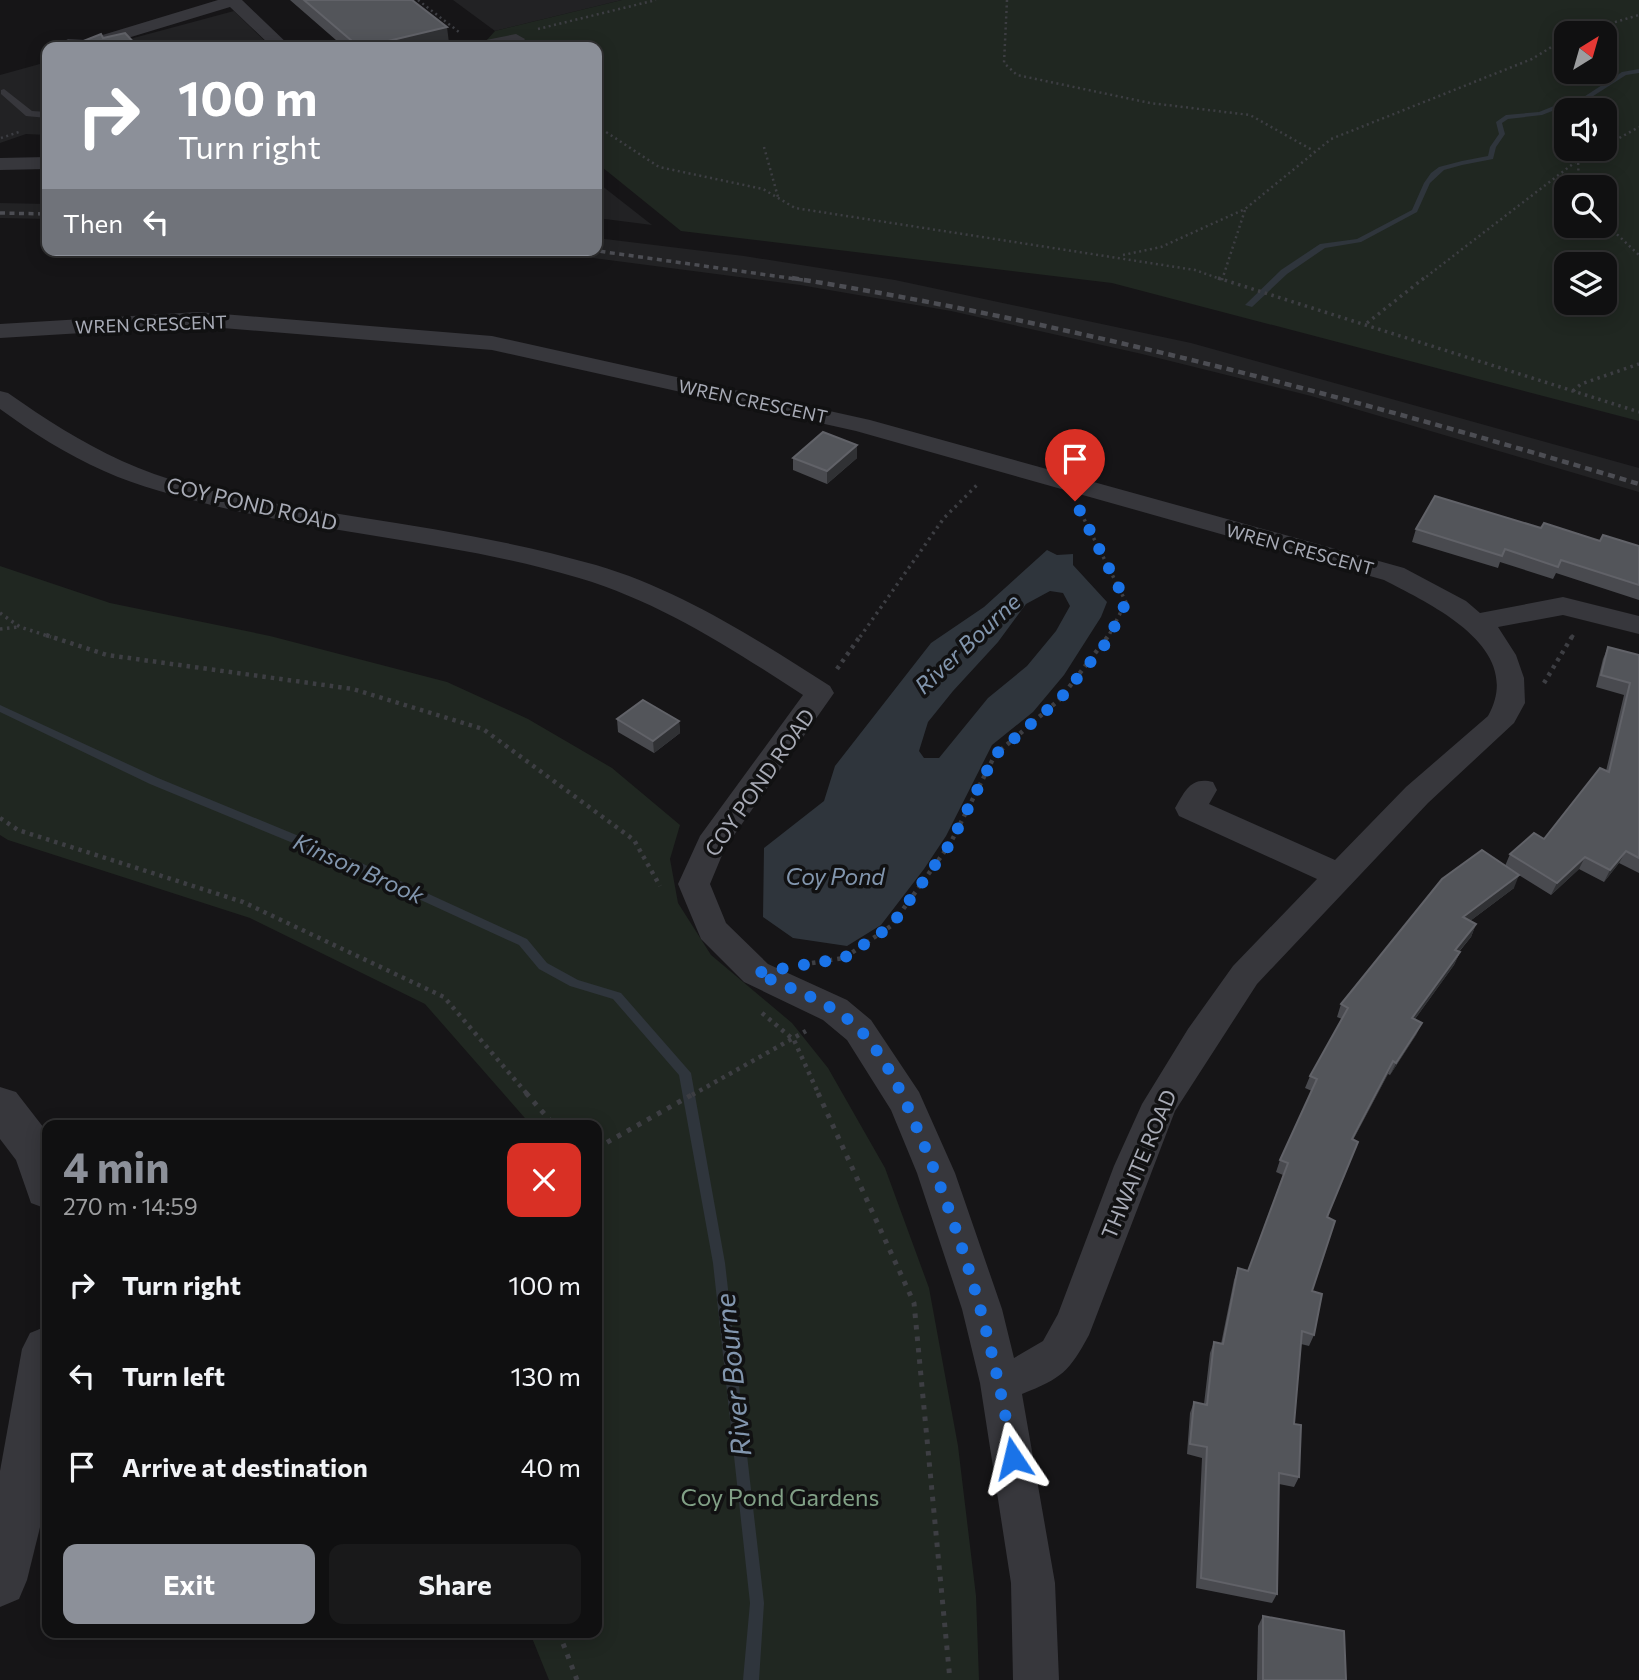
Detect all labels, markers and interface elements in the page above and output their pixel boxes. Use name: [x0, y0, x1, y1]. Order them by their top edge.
north arrow: [1554, 21, 1617, 84]
map controls: [1554, 21, 1617, 315]
text: 100 m: [178, 66, 317, 126]
icon: right: [63, 70, 154, 161]
button: sound: [1554, 98, 1617, 161]
text: Turn right: [178, 126, 321, 166]
button: search: [1554, 175, 1617, 238]
icon: left: [137, 203, 175, 241]
text: Then: [63, 207, 123, 238]
button: layers: [1554, 252, 1617, 315]
street label: WREN CRESCENT: [75, 310, 227, 338]
street label: WREN CRESCENT: [676, 374, 830, 428]
pin: [1045, 429, 1105, 501]
icon: arrive: [1056, 440, 1094, 478]
street label: COY POND ROAD: [164, 471, 340, 535]
street label: WREN CRESCENT: [1224, 519, 1376, 579]
water label: River Bourne: [908, 587, 1026, 699]
street label: COY POND ROAD: [699, 703, 819, 861]
water label: Kinson Brook: [289, 827, 429, 909]
water label: Coy Pond: [785, 862, 886, 890]
street label: THWAITE ROAD: [1095, 1086, 1181, 1242]
text: 4 min: [63, 1140, 169, 1192]
button: close: [507, 1143, 581, 1217]
text: 270 m · 14:59: [63, 1192, 198, 1220]
icon: right: [63, 1266, 101, 1304]
text: Turn right: [122, 1269, 241, 1300]
text: 100 m: [508, 1269, 581, 1300]
water label: River Bourne: [707, 1292, 757, 1458]
icon: left: [63, 1357, 101, 1395]
text: Turn left: [122, 1360, 225, 1391]
text: 130 m: [510, 1360, 581, 1391]
position arrow: [976, 1421, 1050, 1495]
icon: arrive: [63, 1448, 101, 1486]
text: Arrive at destination: [122, 1451, 368, 1482]
text: 40 m: [521, 1451, 581, 1482]
park label: Coy Pond Gardens: [680, 1482, 880, 1511]
button: Exit: [63, 1544, 315, 1624]
button: Share: [329, 1544, 581, 1624]

